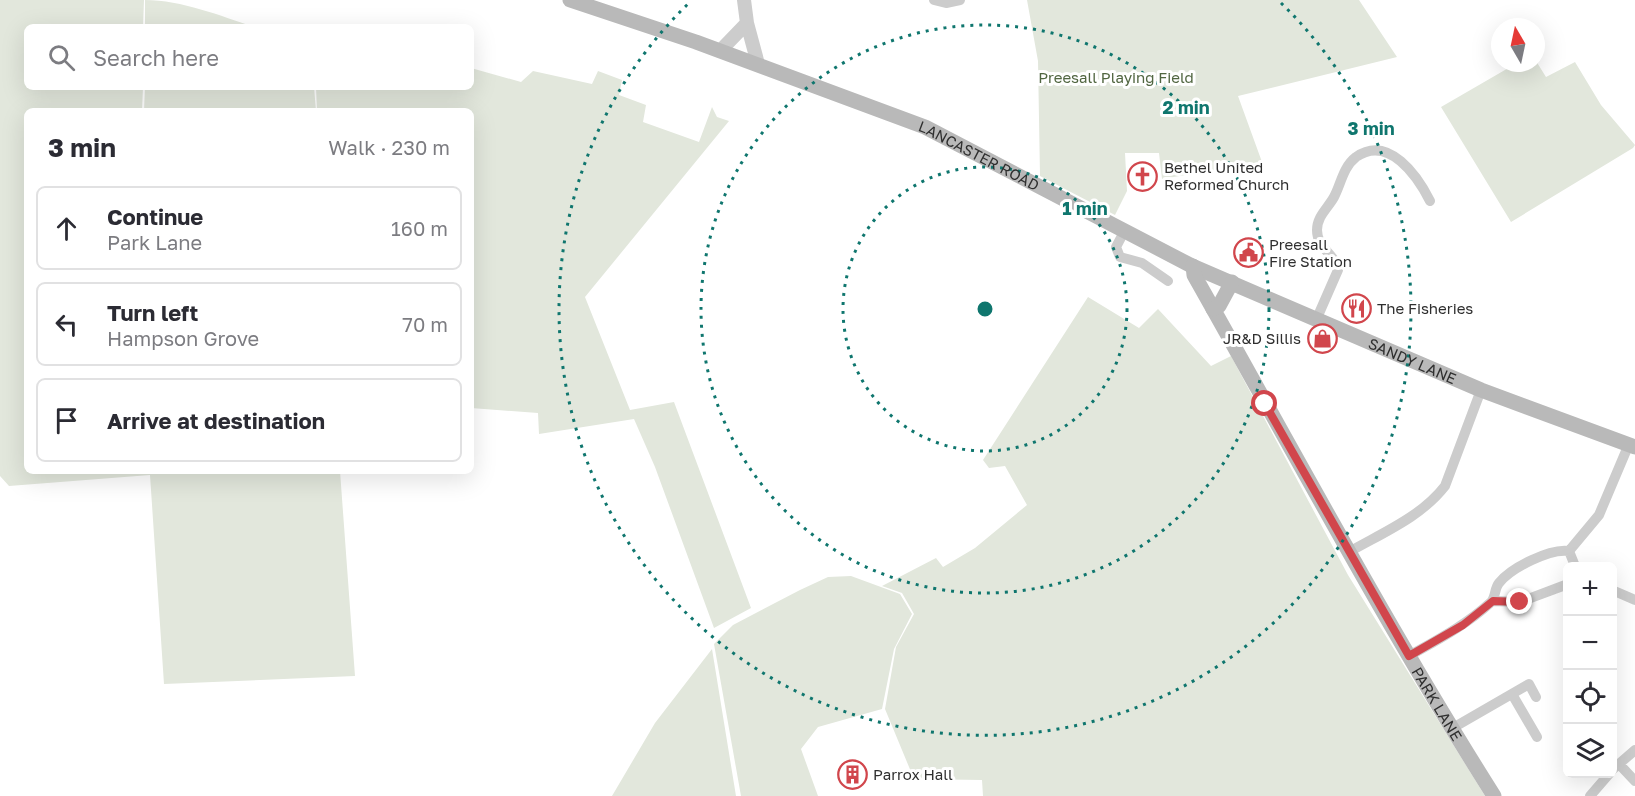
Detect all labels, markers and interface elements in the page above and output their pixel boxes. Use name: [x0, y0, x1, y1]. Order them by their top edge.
north arrow: [1491, 18, 1545, 72]
search box: [24, 24, 474, 90]
icon: search: [45, 41, 78, 74]
text: Search here: [93, 44, 219, 71]
park label: Preesall Playing Field: [1038, 68, 1194, 86]
text: 2 min: [1162, 96, 1210, 118]
street label: LANCASTER ROAD: [916, 116, 1043, 194]
text: 3 min: [1347, 117, 1395, 139]
text: 3 min: [48, 132, 116, 163]
text: Walk · 230 m: [328, 135, 450, 159]
place label: Bethel United Reformed Church: [1164, 158, 1289, 193]
church icon: Bethel United Reformed Church: [1127, 160, 1159, 192]
text: 1 min: [1062, 197, 1108, 219]
text: Continue: [107, 203, 203, 230]
icon: ahead: [50, 212, 83, 245]
text: 160 m: [391, 216, 448, 240]
text: Park Lane: [107, 230, 202, 254]
place label: Preesall Fire Station: [1269, 235, 1352, 270]
public building icon: Preesall Fire Station: [1232, 237, 1264, 269]
restaurant icon: The Fisheries: [1340, 292, 1372, 324]
text: Turn left: [107, 299, 198, 326]
centre of rings: [975, 299, 995, 319]
place label: The Fisheries: [1377, 299, 1473, 317]
icon: left: [50, 308, 83, 341]
text: 70 m: [402, 312, 448, 336]
shop icon: JR&D Sillis: [1306, 322, 1338, 354]
text: Hampson Grove: [107, 326, 259, 350]
place label: JR&D Sillis: [1223, 329, 1301, 347]
street label: SANDY LANE: [1366, 334, 1459, 387]
route start: [1251, 390, 1277, 416]
icon: arrive: [50, 404, 83, 437]
text: Arrive at destination: [107, 407, 325, 434]
map controls: [1563, 562, 1617, 778]
button: +: [1563, 562, 1617, 616]
route end: [1506, 588, 1532, 614]
button: −: [1563, 616, 1617, 670]
street label: PARK LANE: [1408, 664, 1466, 744]
button: locate: [1563, 670, 1617, 724]
button: layers: [1563, 724, 1617, 778]
building icon: Parrox Hall: [836, 758, 868, 790]
place label: Parrox Hall: [873, 765, 953, 783]

